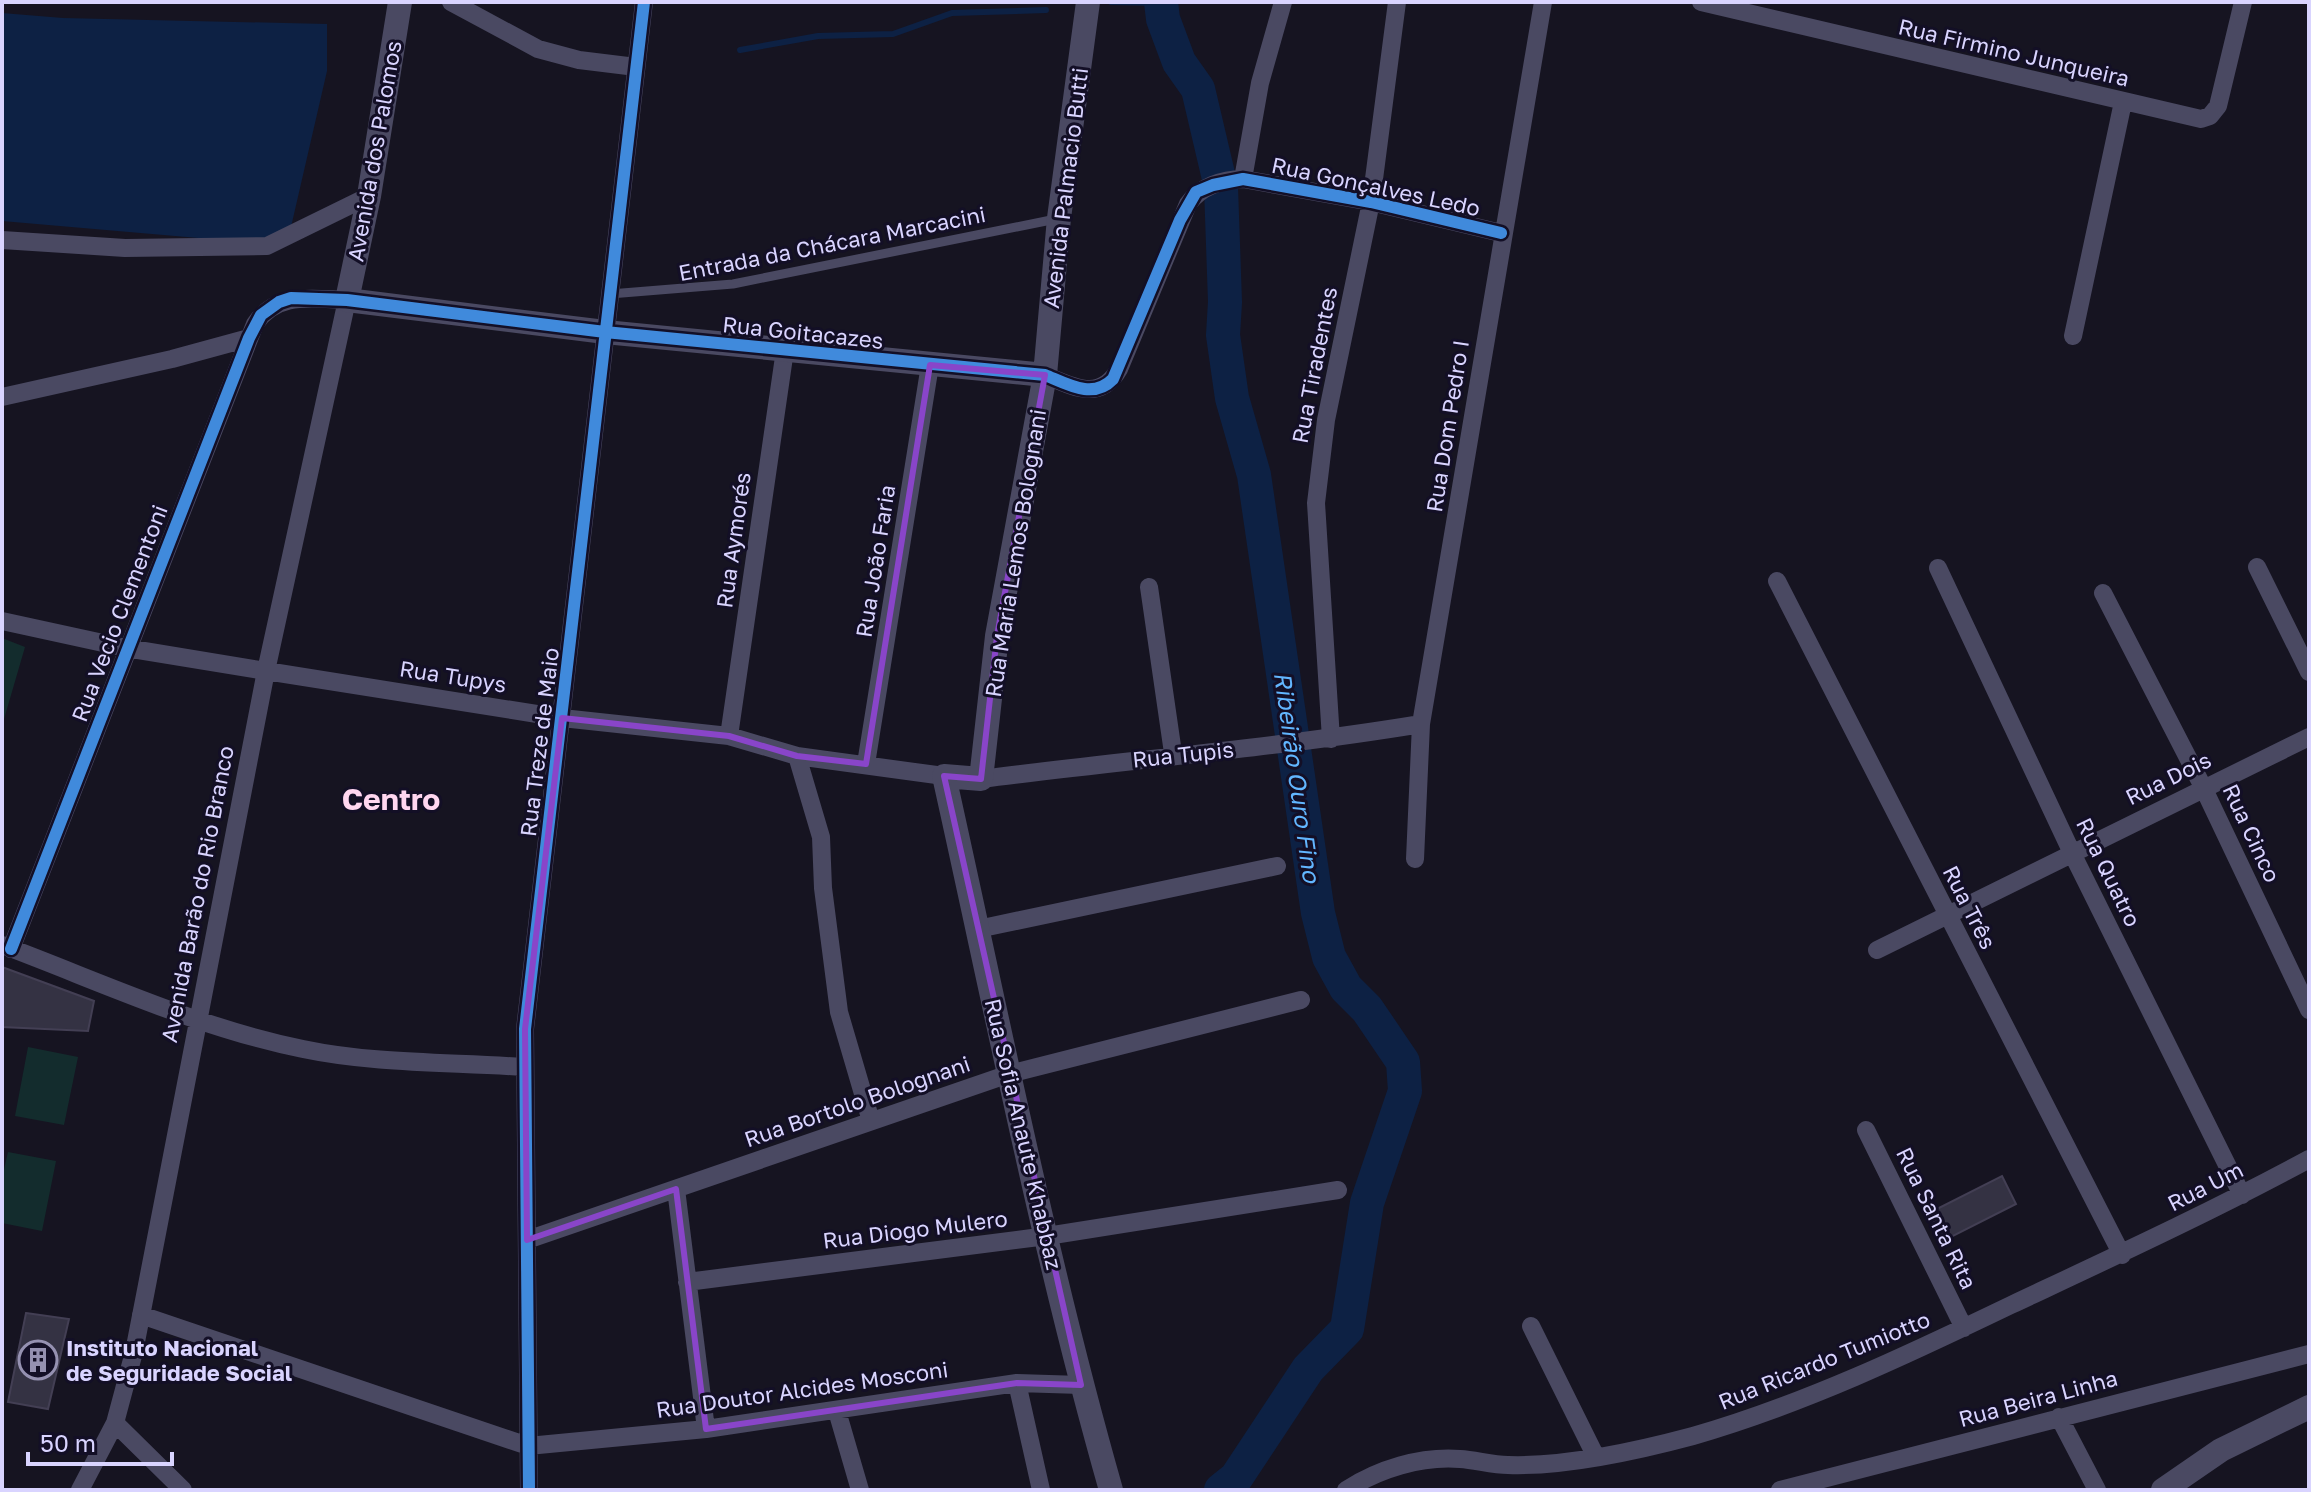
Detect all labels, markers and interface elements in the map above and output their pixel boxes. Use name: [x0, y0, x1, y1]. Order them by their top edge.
street label: Rua Firmino Junqueira: [1896, 12, 2132, 92]
street label: Avenida dos Palomos: [341, 38, 407, 264]
street label: Avenida Palmacio Butti: [1037, 66, 1093, 310]
street label: Rua Gonçalves Ledo: [1269, 151, 1483, 221]
street label: Entrada da Chácara Marcacini: [676, 200, 988, 286]
street label: Rua Tiradentes: [1286, 284, 1342, 446]
street label: Rua Goitacazes: [721, 310, 885, 354]
street label: Rua Dom Pedro I: [1420, 338, 1474, 514]
street label: Rua Maria Lemos Bolognani: [979, 407, 1051, 699]
street label: Rua Aymorés: [710, 470, 756, 610]
street label: Rua João Faria: [850, 483, 900, 639]
street label: Rua Vecio Clementoni: [65, 501, 173, 725]
street label: Rua Treze de Maio: [514, 646, 564, 838]
street label: Rua Tupys: [398, 654, 508, 698]
water label: Ribeirão Ouro Fino: [1269, 670, 1327, 886]
street label: Rua Tupis: [1131, 735, 1235, 773]
street label: Avenida Barão do Rio Branco: [155, 743, 239, 1045]
street label: Rua Dois: [2121, 746, 2215, 810]
street label: Rua Cinco: [2218, 780, 2286, 886]
district label: Centro: [342, 781, 440, 817]
street label: Rua Quatro: [2071, 813, 2147, 931]
street label: Rua Três: [1937, 861, 2003, 953]
street label: Rua Sofia Anaute Khabbaz: [980, 996, 1068, 1272]
street label: Rua Bortolo Bolognani: [741, 1050, 973, 1152]
street label: Rua Santa Rita: [1891, 1143, 1983, 1293]
street label: Rua Um: [2163, 1156, 2247, 1216]
street label: Rua Diogo Mulero: [821, 1204, 1009, 1254]
street label: Rua Ricardo Tumiotto: [1714, 1305, 1934, 1415]
place label: Instituto Nacional de Seguridade Social: [66, 1334, 292, 1386]
building icon: Instituto Nacional de Seguridade Social: [17, 1339, 59, 1381]
street label: Rua Doutor Alcides Mosconi: [654, 1355, 950, 1423]
street label: Rua Beira Linha: [1956, 1364, 2120, 1432]
scale bar: [28, 1416, 172, 1466]
text: 50 m: [40, 1428, 96, 1457]

